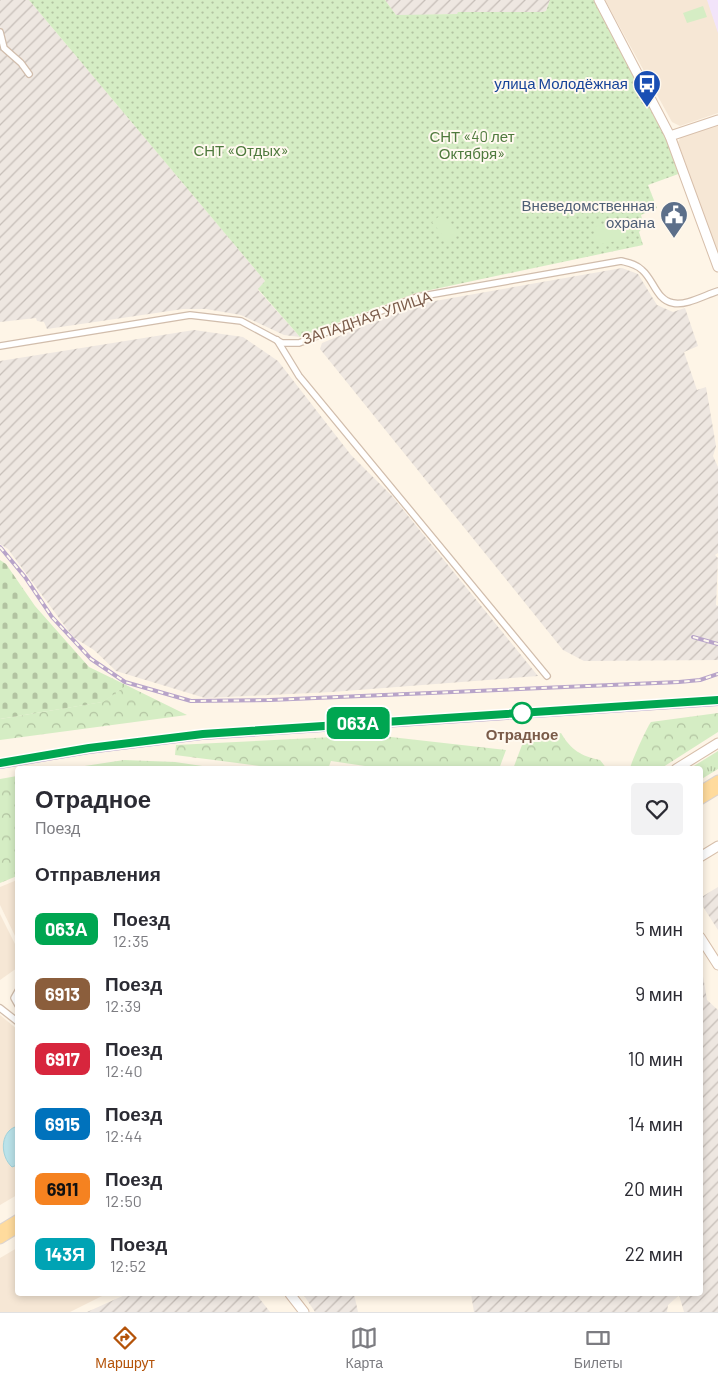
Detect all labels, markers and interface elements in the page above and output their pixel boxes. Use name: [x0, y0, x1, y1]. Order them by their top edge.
bus stop icon: улица Молодёжная: [632, 69, 662, 108]
place label: улица Молодёжная: [494, 74, 628, 92]
park label: СНТ «40 лет Октября»: [429, 127, 515, 162]
park label: СНТ «Отдых»: [193, 141, 289, 159]
place label: Вневедомственная охрана: [522, 196, 656, 231]
public building icon: Вневедомственная охрана: [659, 200, 689, 239]
street label: ЗАПАДНАЯ УЛИЦА: [300, 286, 434, 348]
marker: Отрадное: [511, 702, 533, 724]
line badge: 063А: [323, 707, 393, 739]
text: 063А: [337, 712, 379, 734]
place label: Отрадное: [486, 725, 558, 743]
button: heart: [631, 783, 683, 835]
text: Отрадное: [35, 784, 151, 813]
text: Поезд: [35, 818, 80, 837]
text: Отправления: [35, 862, 161, 885]
text: Поезд: [113, 907, 170, 930]
text: 5 мин: [635, 917, 683, 940]
text: 063А: [45, 918, 88, 940]
text: 12:35: [113, 931, 149, 950]
text: Поезд: [105, 972, 162, 995]
text: 9 мин: [635, 982, 683, 1005]
text: 6913: [45, 983, 80, 1005]
text: 12:39: [105, 996, 141, 1015]
text: Поезд: [105, 1037, 162, 1060]
text: 10 мин: [628, 1047, 683, 1070]
text: 6917: [45, 1048, 80, 1070]
text: 12:40: [105, 1061, 142, 1080]
text: Поезд: [105, 1102, 162, 1125]
text: 14 мин: [628, 1112, 683, 1135]
text: 6915: [45, 1113, 80, 1135]
text: 12:44: [105, 1126, 142, 1145]
text: Поезд: [105, 1167, 162, 1190]
text: 20 мин: [624, 1177, 683, 1200]
text: 6911: [47, 1178, 78, 1200]
text: 12:50: [105, 1191, 142, 1210]
text: Поезд: [110, 1232, 167, 1255]
text: 22 мин: [625, 1242, 683, 1265]
text: 143Я: [45, 1243, 85, 1265]
text: 12:52: [110, 1256, 146, 1275]
tab: Маршрут: [95, 1324, 155, 1371]
tab: Карта: [346, 1324, 383, 1371]
tab: Билеты: [574, 1324, 623, 1371]

